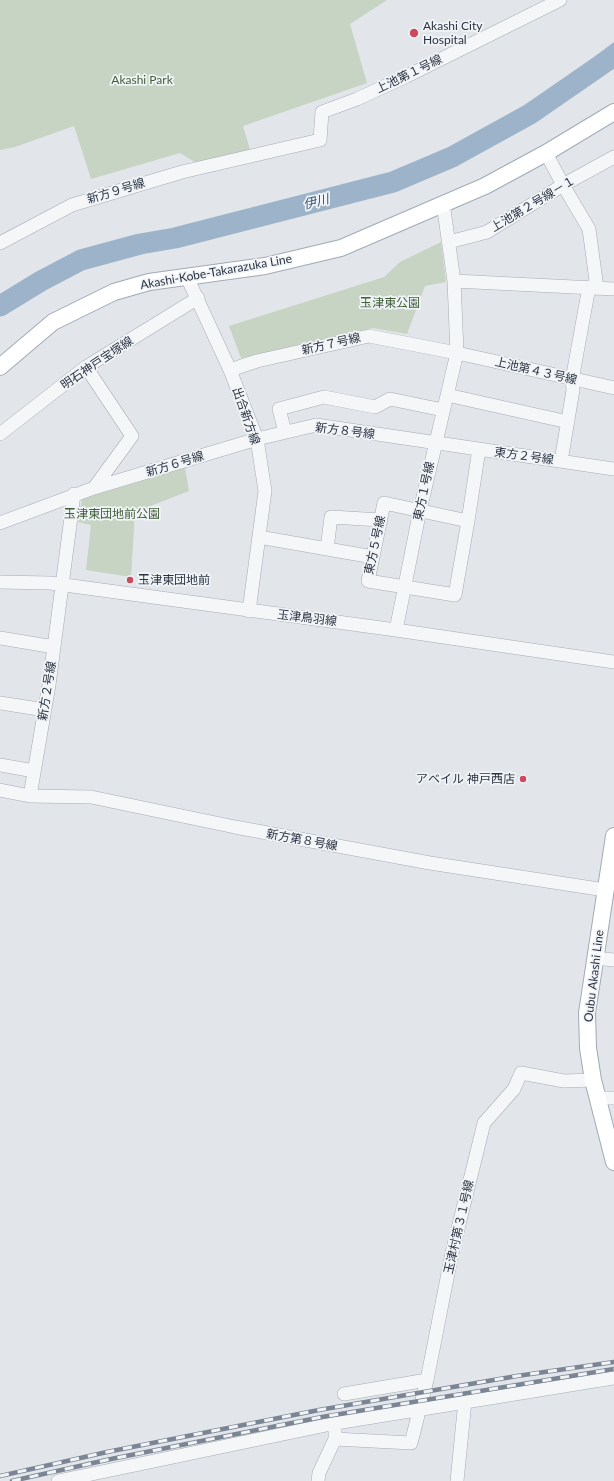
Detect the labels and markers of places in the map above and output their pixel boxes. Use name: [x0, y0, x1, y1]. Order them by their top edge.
place label: Akashi City Hospital: [423, 19, 482, 47]
marker: Akashi City Hospital: [408, 27, 420, 39]
place label: 玉津東団地前: [138, 573, 210, 587]
marker: 玉津東団地前: [125, 575, 135, 585]
place label: アベイル 神戸西店: [416, 772, 515, 786]
marker: アベイル 神戸西店: [518, 774, 528, 784]

